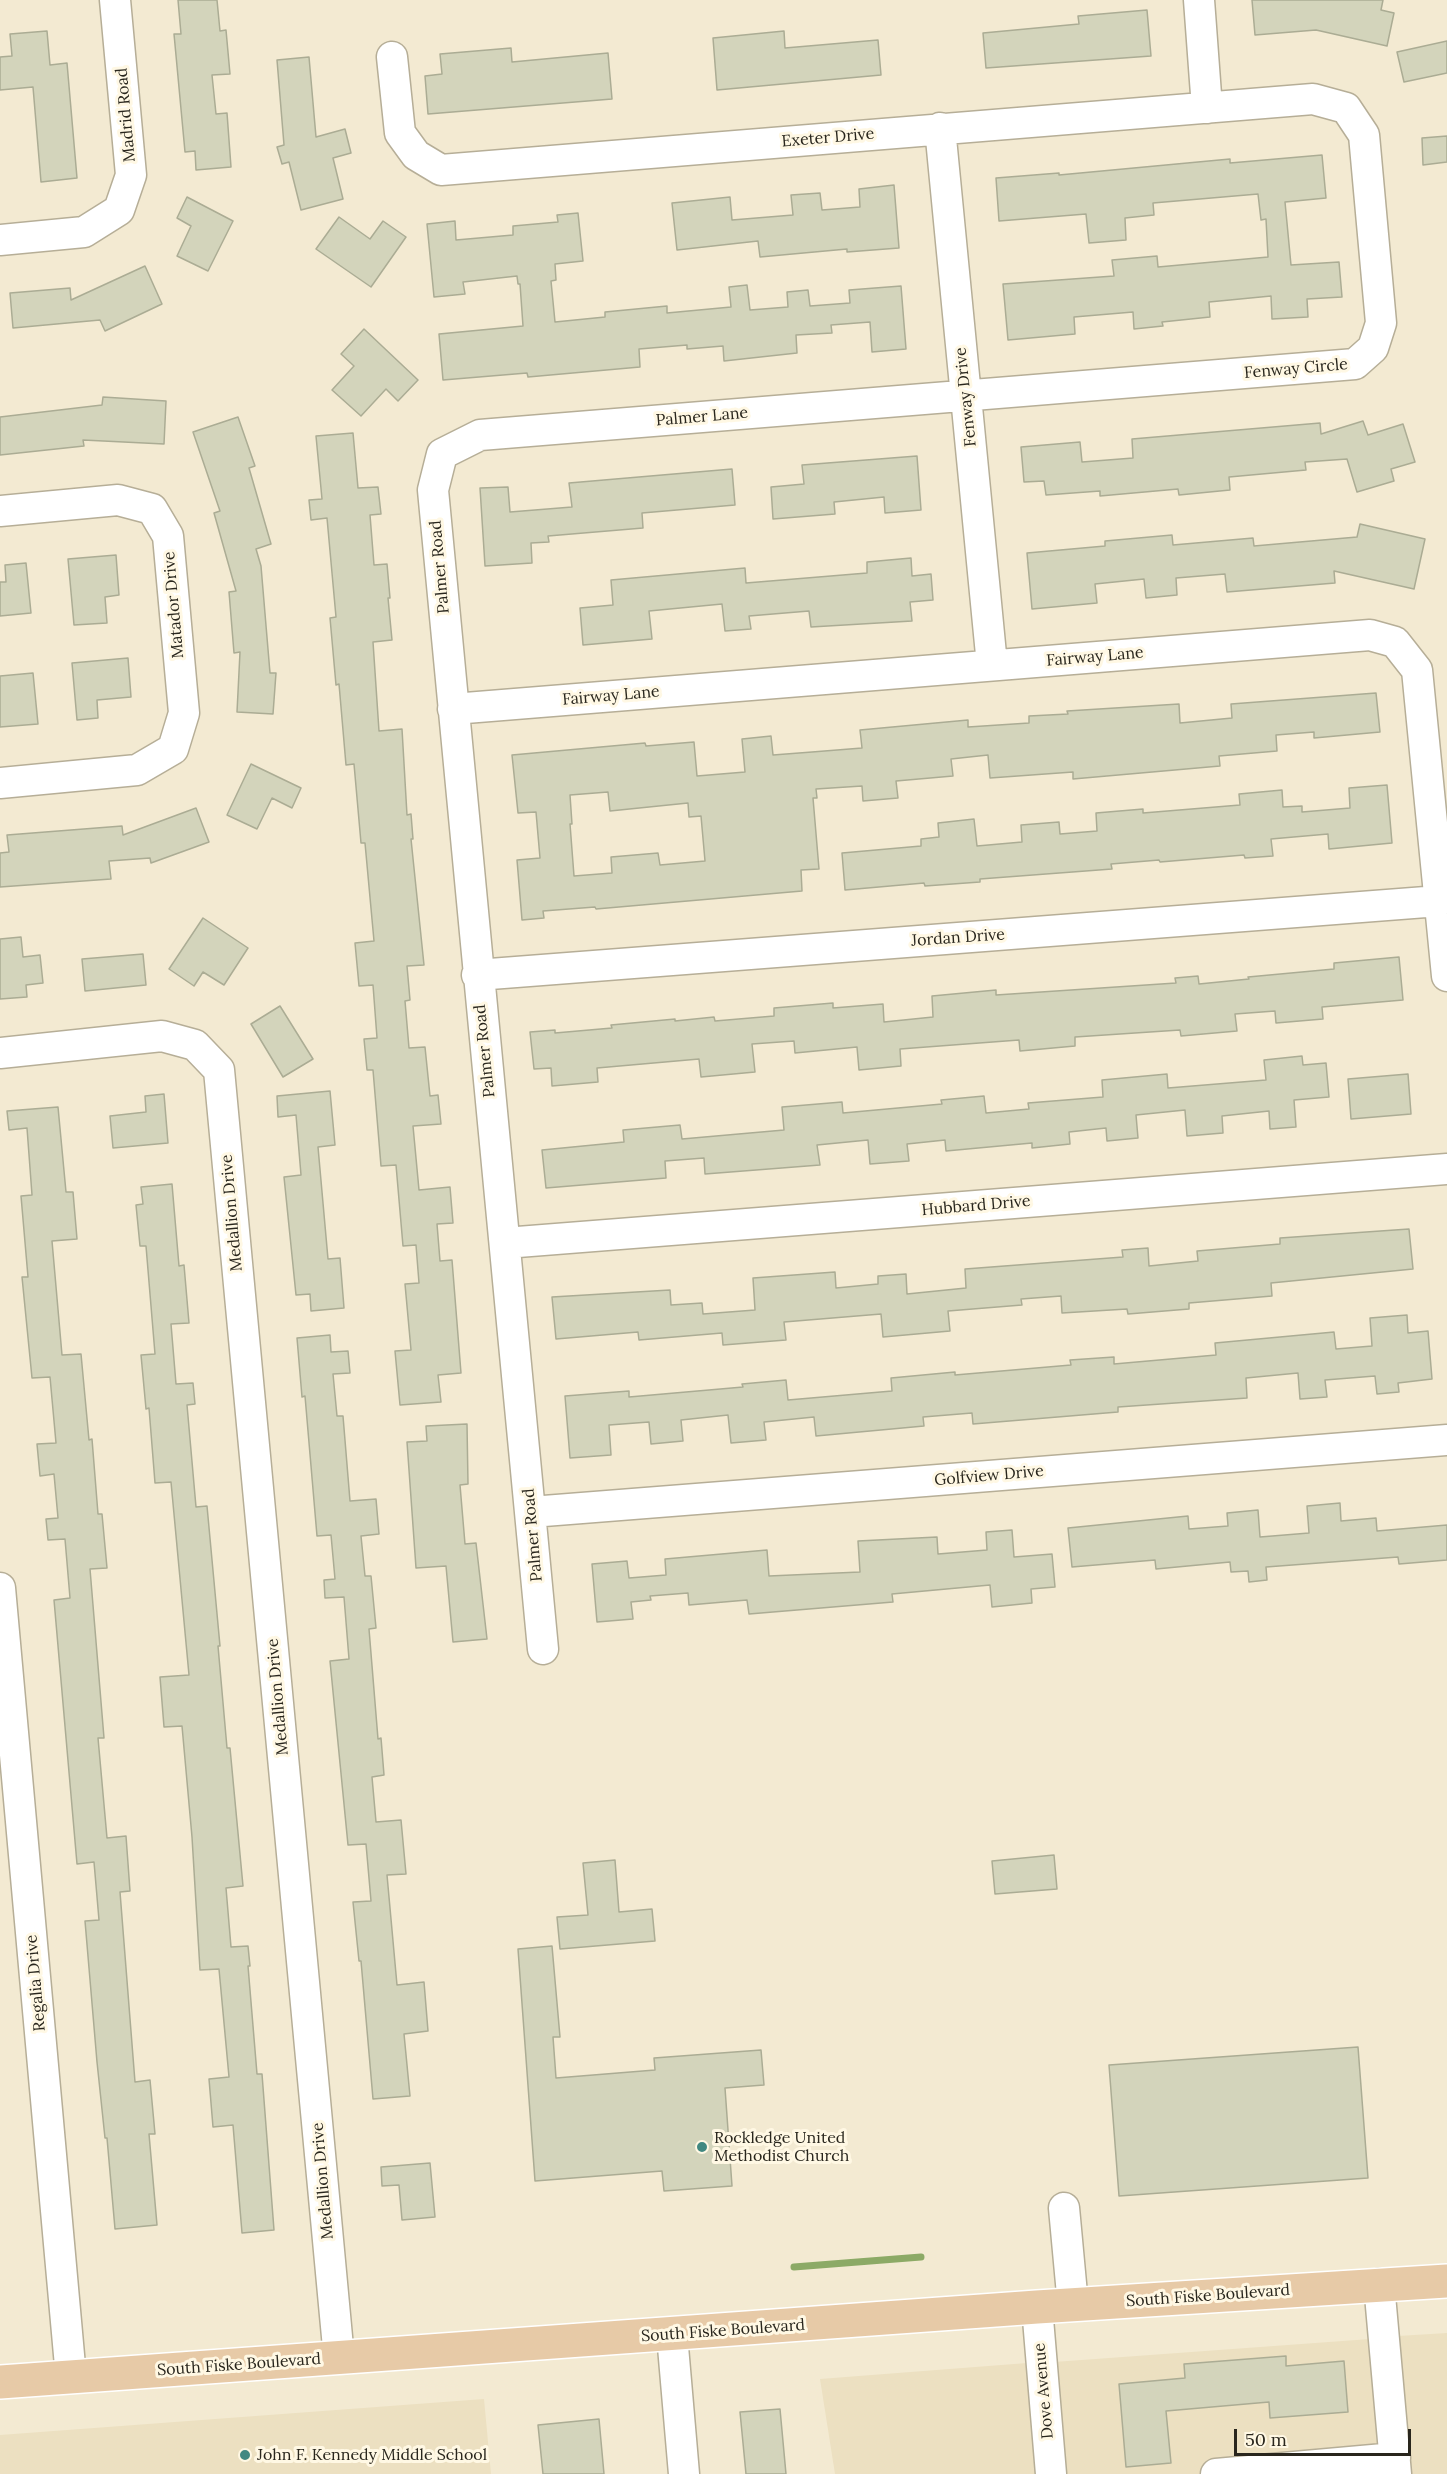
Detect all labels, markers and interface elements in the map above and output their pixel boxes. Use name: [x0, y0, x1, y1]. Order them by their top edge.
street label: Madrid Road: [112, 67, 140, 163]
street label: Exeter Drive: [781, 124, 875, 152]
street label: Fenway Drive: [951, 346, 981, 448]
street label: Fenway Circle: [1243, 355, 1349, 383]
street label: Palmer Lane: [655, 403, 749, 431]
street label: Palmer Road: [426, 520, 454, 614]
street label: Matador Drive: [160, 551, 188, 659]
street label: Fairway Lane: [1046, 643, 1144, 671]
street label: Fairway Lane: [562, 682, 660, 710]
street label: Jordan Drive: [911, 925, 1005, 951]
street label: Palmer Road: [471, 1004, 499, 1098]
street label: Medallion Drive: [217, 1154, 247, 1272]
street label: Hubbard Drive: [921, 1192, 1031, 1220]
street label: Golfview Drive: [933, 1462, 1045, 1490]
street label: Palmer Road: [519, 1488, 547, 1582]
street label: Medallion Drive: [263, 1638, 293, 1756]
street label: Regalia Drive: [22, 1934, 50, 2032]
street label: Medallion Drive: [308, 2122, 338, 2240]
place label: Rockledge United Methodist Church: [714, 2128, 849, 2166]
marker: Rockledge United Methodist Church: [695, 2140, 709, 2154]
street label: South Fiske Boulevard: [1125, 2281, 1291, 2311]
street label: South Fiske Boulevard: [640, 2316, 806, 2346]
street label: Dove Avenue: [1030, 2342, 1058, 2440]
street label: South Fiske Boulevard: [156, 2350, 322, 2380]
scale bar: [1237, 2417, 1414, 2455]
text: 50 m: [1245, 2428, 1287, 2451]
place label: John F. Kennedy Middle School: [257, 2445, 487, 2465]
marker: John F. Kennedy Middle School: [238, 2448, 252, 2462]

